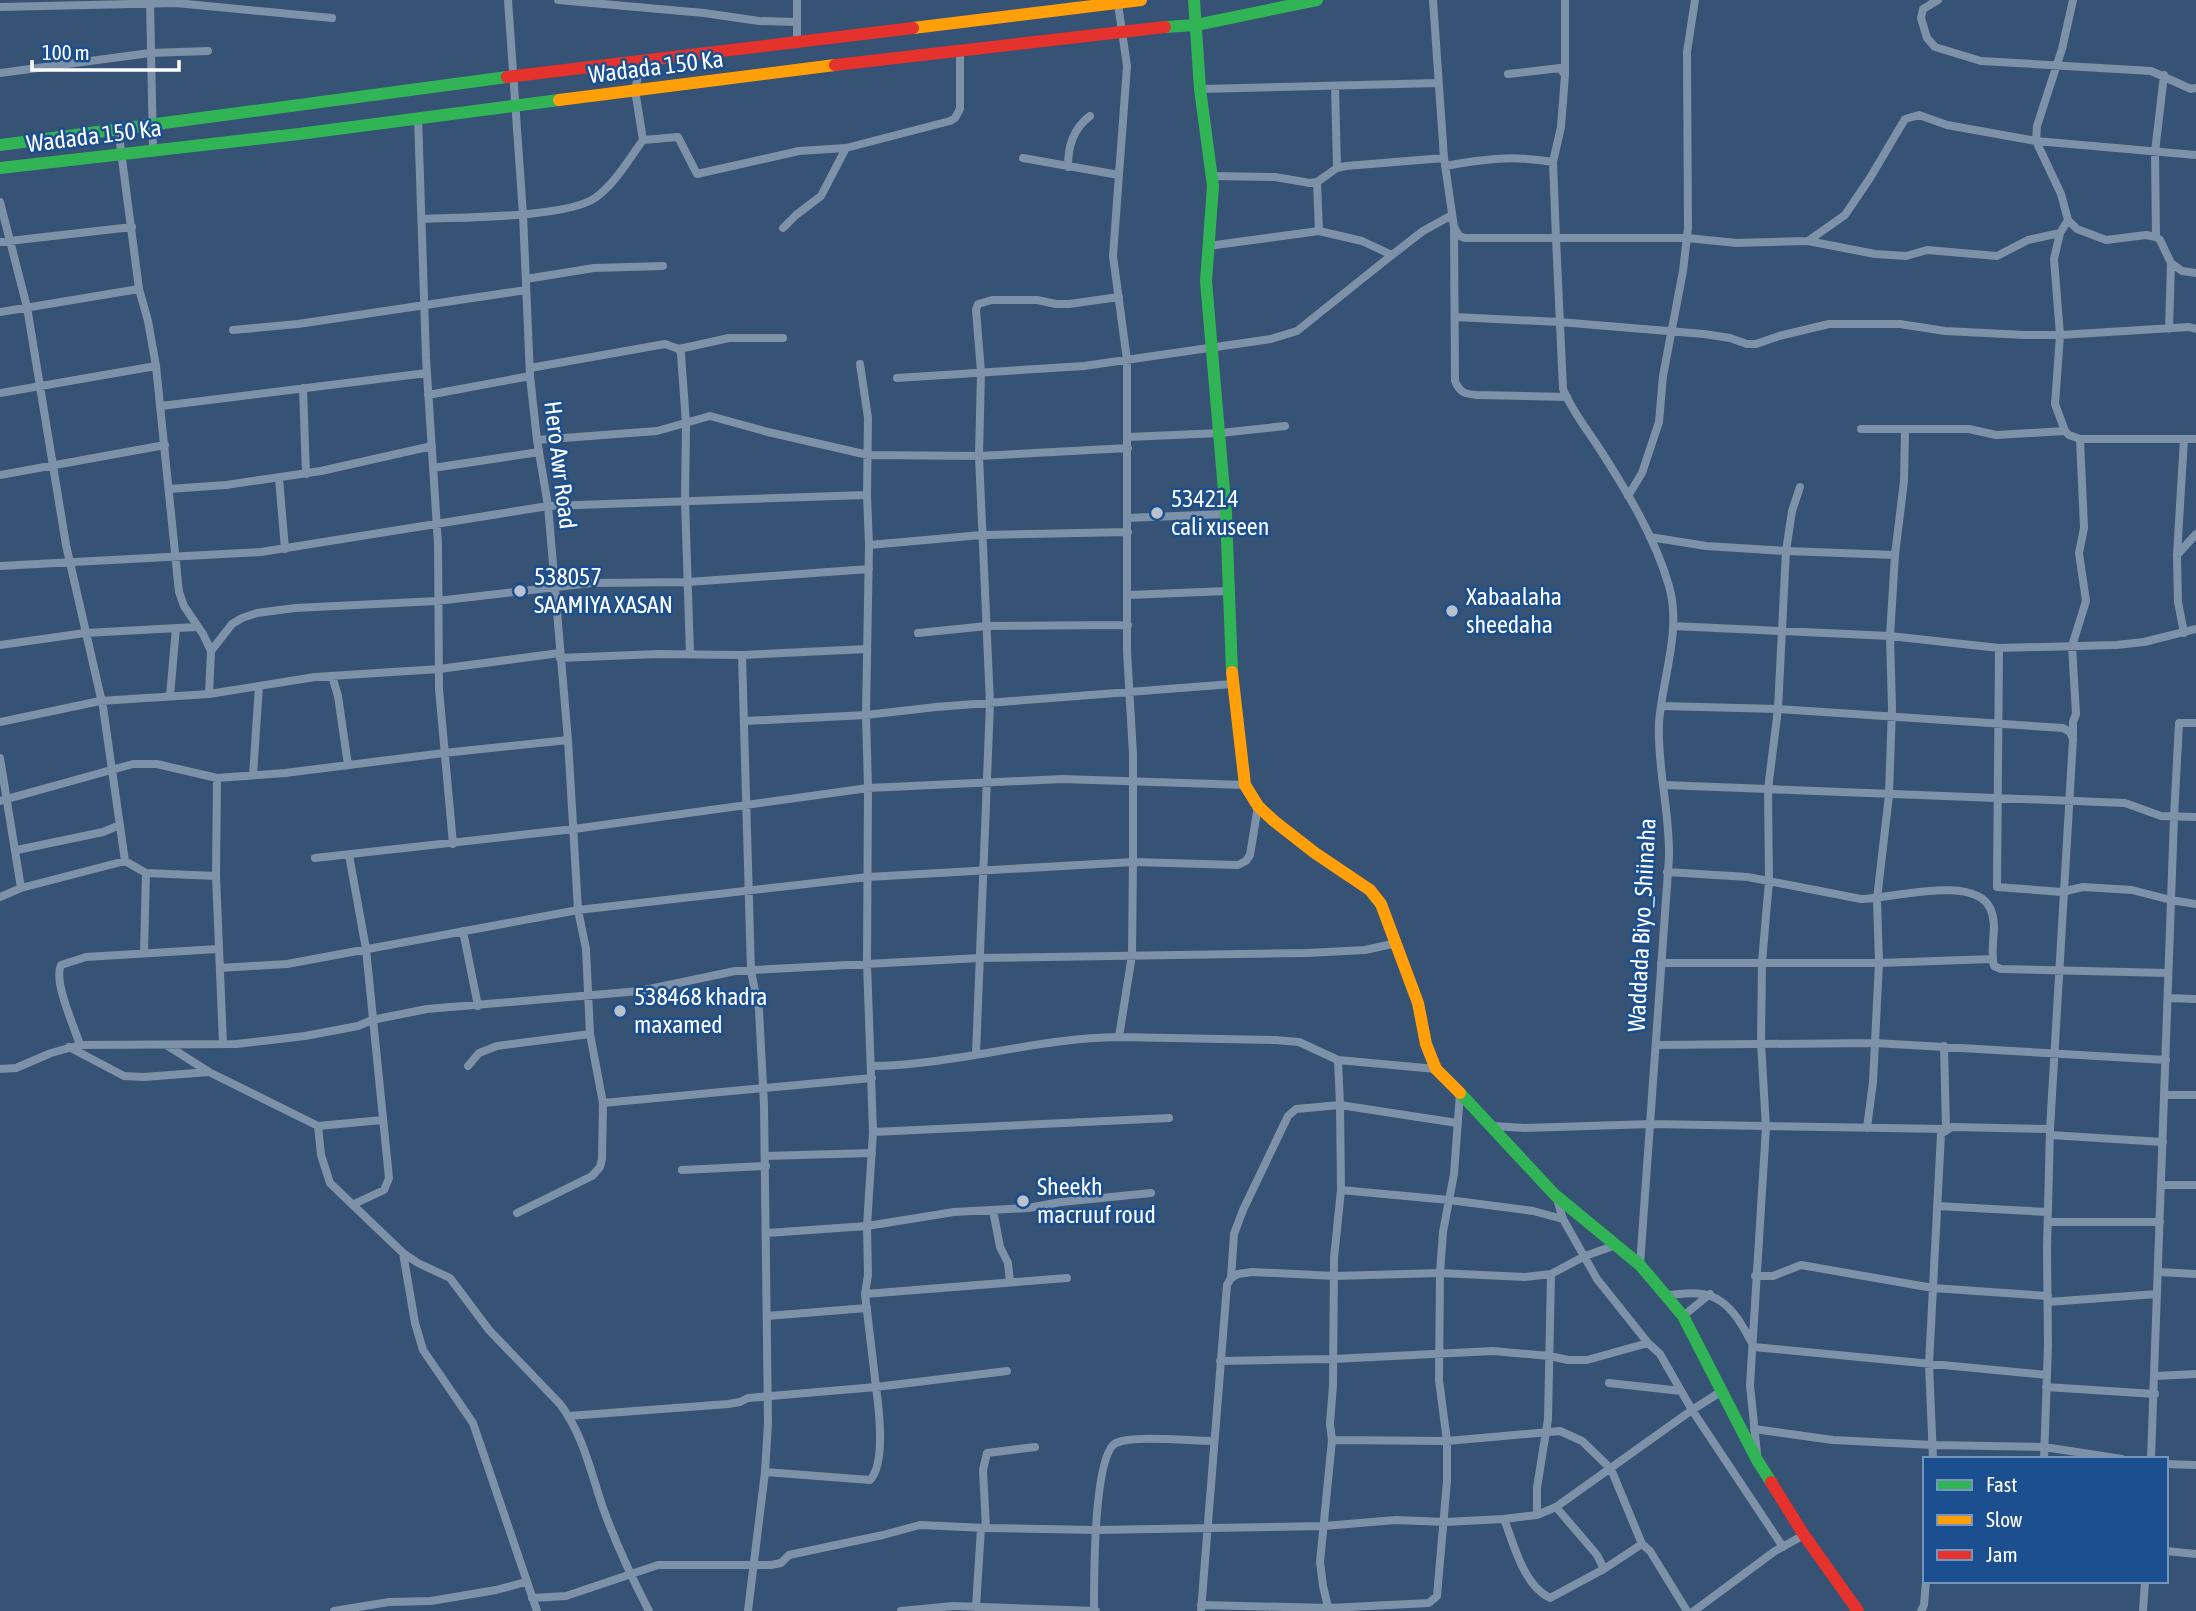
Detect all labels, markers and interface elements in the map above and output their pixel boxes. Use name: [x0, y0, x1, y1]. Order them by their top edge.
scale bar: [32, 28, 178, 72]
text: 100 m: [42, 40, 90, 64]
street label: Wadada 150 Ka: [587, 45, 725, 88]
street label: Wadada 150 Ka: [25, 114, 163, 157]
street label: Hero Awr Road: [539, 399, 582, 530]
place label: 534214 cali xuseen: [1171, 485, 1269, 540]
marker: 534214 cali xuseen: [1149, 505, 1165, 521]
place label: 538057 SAAMIYA XASAN: [534, 563, 673, 618]
marker: 538057 SAAMIYA XASAN: [512, 583, 528, 599]
place label: Xabaalaha sheedaha: [1466, 583, 1562, 638]
marker: Xabaalaha sheedaha: [1444, 603, 1460, 619]
street label: Waddada Biyo_Shiinaha: [1622, 817, 1661, 1033]
place label: 538468 khadra maxamed: [634, 983, 767, 1038]
marker: 538468 khadra maxamed: [612, 1003, 628, 1019]
place label: Sheekh macruuf roud: [1037, 1173, 1156, 1228]
marker: Sheekh macruuf roud: [1015, 1193, 1031, 1209]
legend: [1923, 1457, 2168, 1583]
text: Fast: [1986, 1472, 2017, 1496]
text: Slow: [1986, 1507, 2023, 1531]
text: Jam: [1986, 1542, 2018, 1566]

